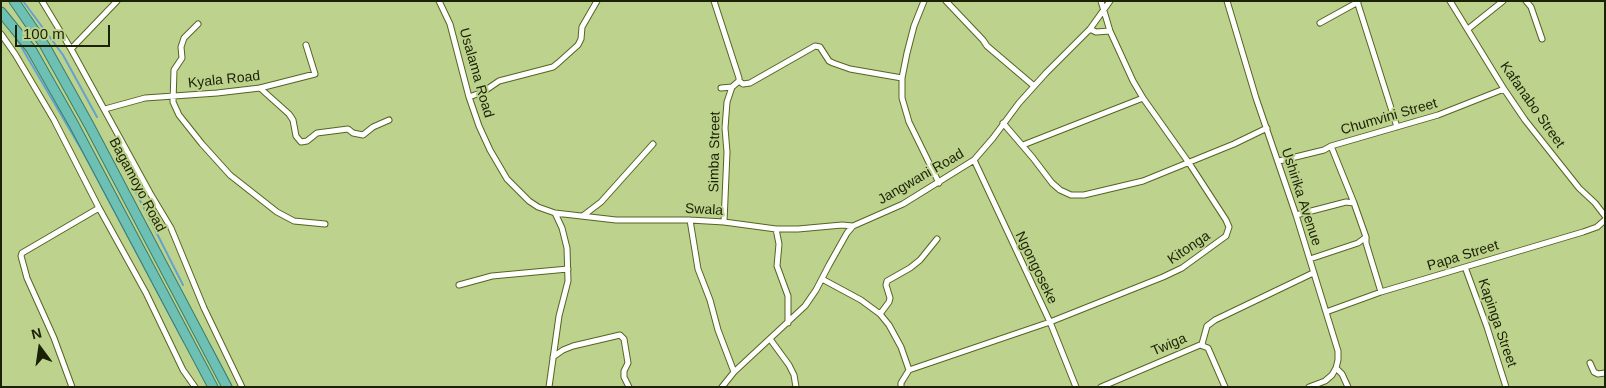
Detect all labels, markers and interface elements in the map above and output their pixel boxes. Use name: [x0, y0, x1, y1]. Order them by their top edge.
scale bar: [18, 15, 112, 47]
text: 100 m: [23, 25, 65, 42]
street label: Usalama Road: [455, 26, 497, 120]
street label: Kafanabo Street: [1496, 59, 1568, 151]
street label: Kyala Road: [187, 68, 261, 92]
street label: Chumvini Street: [1339, 95, 1439, 139]
street label: Simba Street: [706, 111, 724, 193]
street label: Bagamoyo Road: [105, 135, 169, 235]
street label: Jangwani Road: [875, 146, 967, 208]
street label: Ushirika Avenue: [1277, 146, 1325, 248]
street label: Swala: [685, 201, 723, 219]
street label: Kitonga: [1165, 228, 1213, 268]
street label: Ngongoseke: [1011, 229, 1061, 307]
street label: Papa Street: [1425, 237, 1501, 275]
street label: Kapinga Street: [1474, 276, 1520, 370]
north arrow: [15, 323, 65, 373]
text: N: [30, 324, 43, 342]
street label: Twiga: [1149, 330, 1189, 360]

